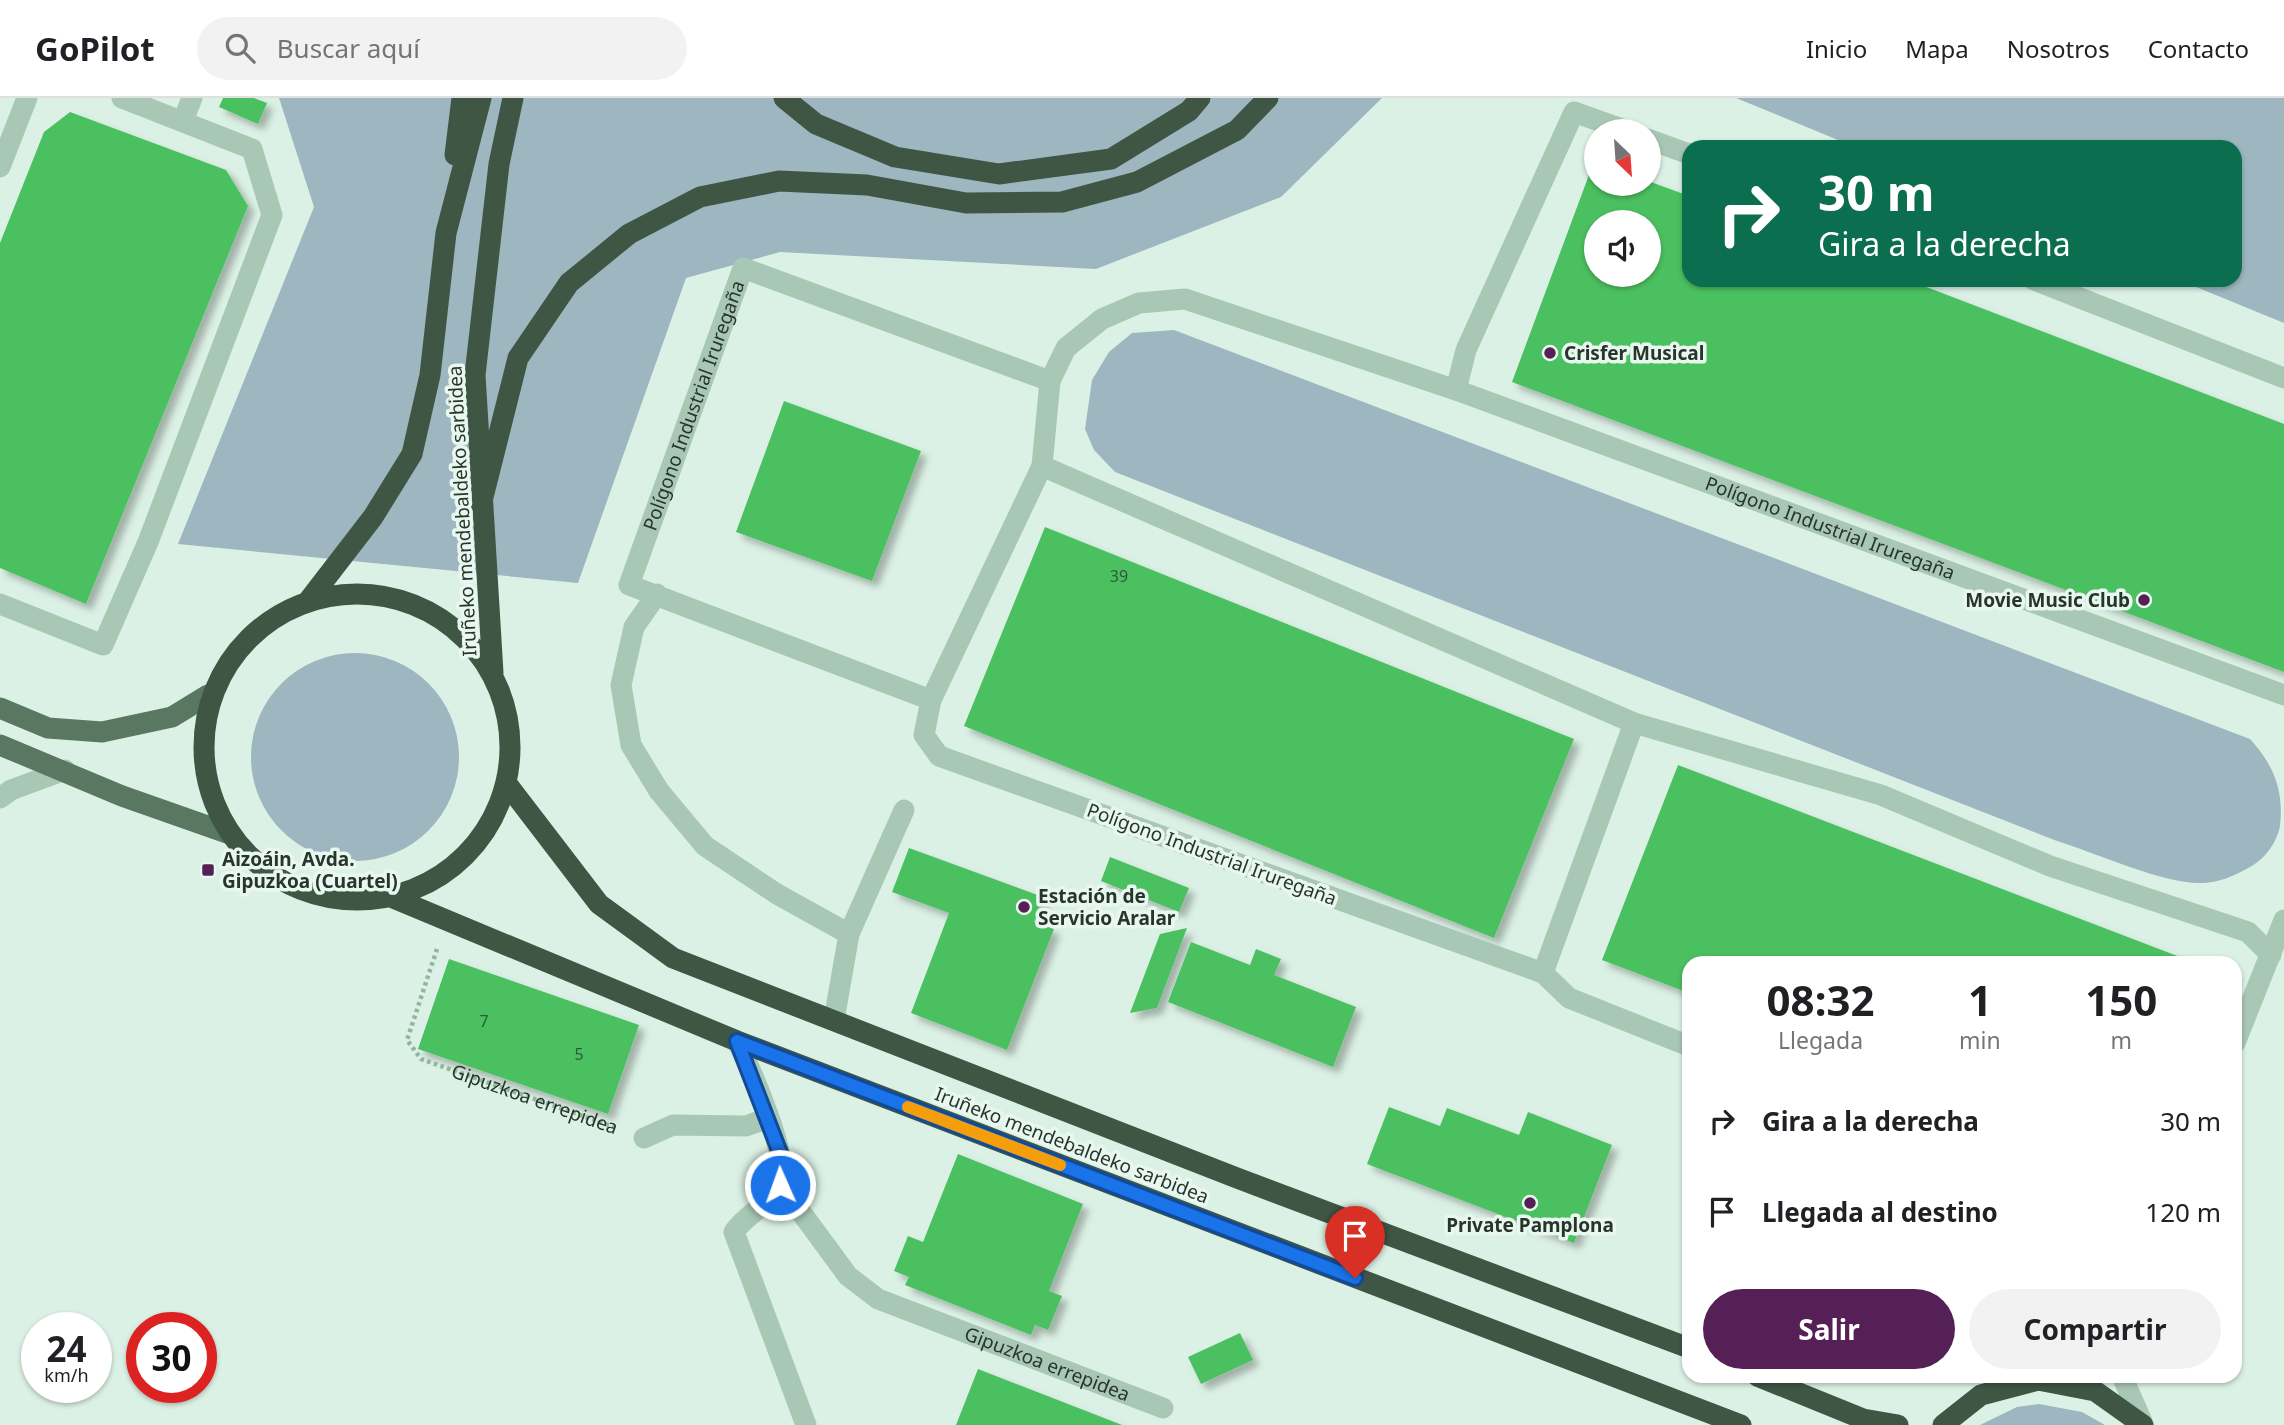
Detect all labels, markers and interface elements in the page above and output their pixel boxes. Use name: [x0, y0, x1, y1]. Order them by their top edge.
search box: [197, 17, 687, 80]
text: GoPilot: [35, 26, 155, 71]
icon: search: [221, 29, 259, 67]
text: Buscar aquí: [277, 30, 420, 66]
text: Inicio: [1806, 32, 1867, 65]
text: Mapa: [1905, 32, 1969, 65]
text: Nosotros: [2007, 32, 2110, 65]
text: Contacto: [2148, 32, 2249, 65]
north arrow: [1584, 119, 1661, 196]
map controls: [1584, 119, 1661, 287]
text: 30 m: [1818, 159, 1935, 225]
icon: right: [1703, 168, 1794, 259]
button: sound: [1584, 210, 1661, 287]
text: Gira a la derecha: [1818, 222, 2071, 265]
street label: Polígono Industrial Iruregaña: [637, 277, 751, 534]
place label: Crisfer Musical: [1564, 340, 1704, 366]
marker: Crisfer Musical: [1542, 345, 1558, 361]
street label: Iruñeko mendebaldeko sarbidea: [441, 365, 483, 657]
street label: Polígono Industrial Iruregaña: [1702, 470, 1959, 586]
house number: 39: [1110, 565, 1128, 587]
place label: Movie Music Club: [1965, 587, 2130, 613]
marker: Movie Music Club: [2136, 592, 2152, 608]
street label: Polígono Industrial Iruregaña: [1084, 797, 1340, 911]
place label: Aizoáin, Avda. Gipuzkoa (Cuartel): [222, 846, 398, 894]
marker: Aizoáin, Avda. Gipuzkoa (Cuartel): [200, 862, 216, 878]
place label: Estación de Servicio Aralar: [1038, 883, 1176, 931]
marker: Estación de Servicio Aralar: [1016, 899, 1032, 915]
text: 08:32: [1767, 971, 1874, 1028]
text: 1: [1968, 971, 1992, 1028]
text: 150: [2085, 971, 2157, 1028]
house number: 7: [479, 1010, 489, 1032]
text: Llegada: [1778, 1024, 1863, 1056]
text: min: [1959, 1024, 2001, 1056]
text: m: [2111, 1024, 2132, 1056]
house number: 5: [574, 1043, 584, 1065]
street label: Gipuzkoa errepidea: [448, 1058, 622, 1140]
street label: Iruñeko mendebaldeko sarbidea: [931, 1081, 1213, 1209]
icon: right: [1703, 1102, 1741, 1140]
text: Gira a la derecha: [1762, 1103, 1979, 1139]
text: 30 m: [2160, 1103, 2221, 1139]
position arrow: [743, 1148, 817, 1222]
icon: arrive: [1703, 1193, 1741, 1231]
text: Llegada al destino: [1762, 1194, 1998, 1230]
text: 120 m: [2145, 1194, 2221, 1230]
marker: Private Pamplona: [1522, 1195, 1538, 1211]
pin: [1325, 1206, 1385, 1278]
place label: Private Pamplona: [1446, 1212, 1614, 1238]
icon: arrive: [1336, 1217, 1374, 1255]
button: Salir: [1703, 1289, 1955, 1369]
button: Compartir: [1969, 1289, 2221, 1369]
speed limit sign: 30: [126, 1312, 217, 1403]
street label: Gipuzkoa errepidea: [961, 1320, 1134, 1407]
text: 24: [46, 1325, 87, 1372]
text: km/h: [44, 1363, 89, 1387]

